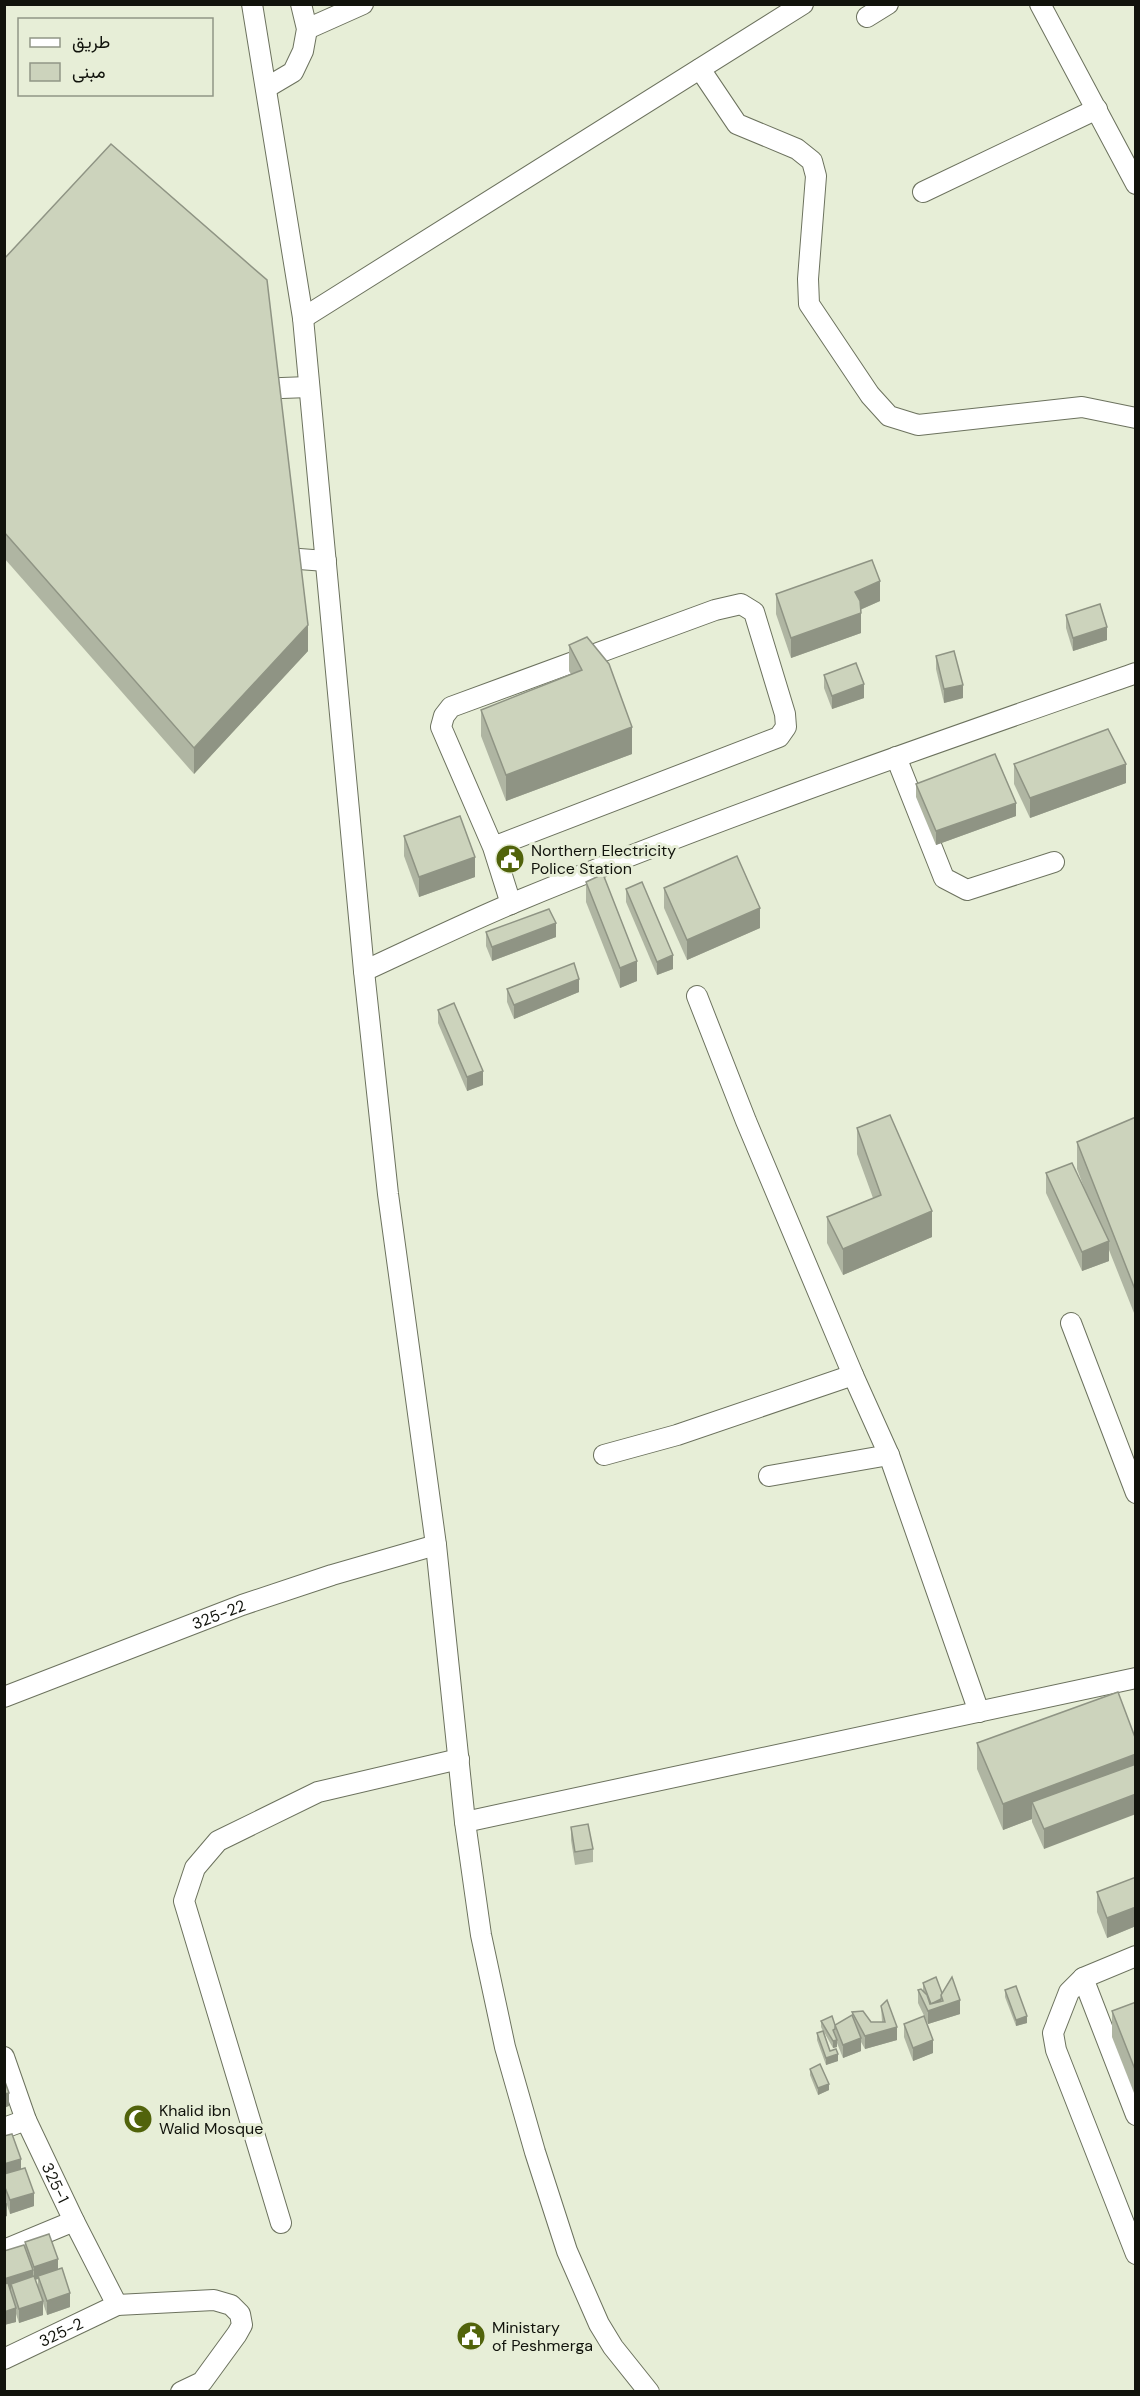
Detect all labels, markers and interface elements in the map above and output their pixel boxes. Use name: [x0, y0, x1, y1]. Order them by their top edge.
legend: [18, 18, 213, 96]
text: طريق: [72, 30, 110, 54]
text: مبنى: [72, 60, 106, 84]
place label: Northern Electricity Police Station: [531, 840, 676, 879]
public building icon: Northern Electricity Police Station: [494, 843, 526, 875]
street label: 325-22: [189, 1594, 248, 1634]
place label: Khalid ibn Walid Mosque: [159, 2100, 263, 2139]
mosque icon: Khalid ibn Walid Mosque: [122, 2103, 154, 2135]
street label: 325-1: [37, 2159, 74, 2206]
street label: 325-2: [35, 2312, 86, 2351]
place label: Ministary of Peshmerga: [492, 2317, 593, 2356]
public building icon: Ministary of Peshmerga: [455, 2320, 487, 2352]

